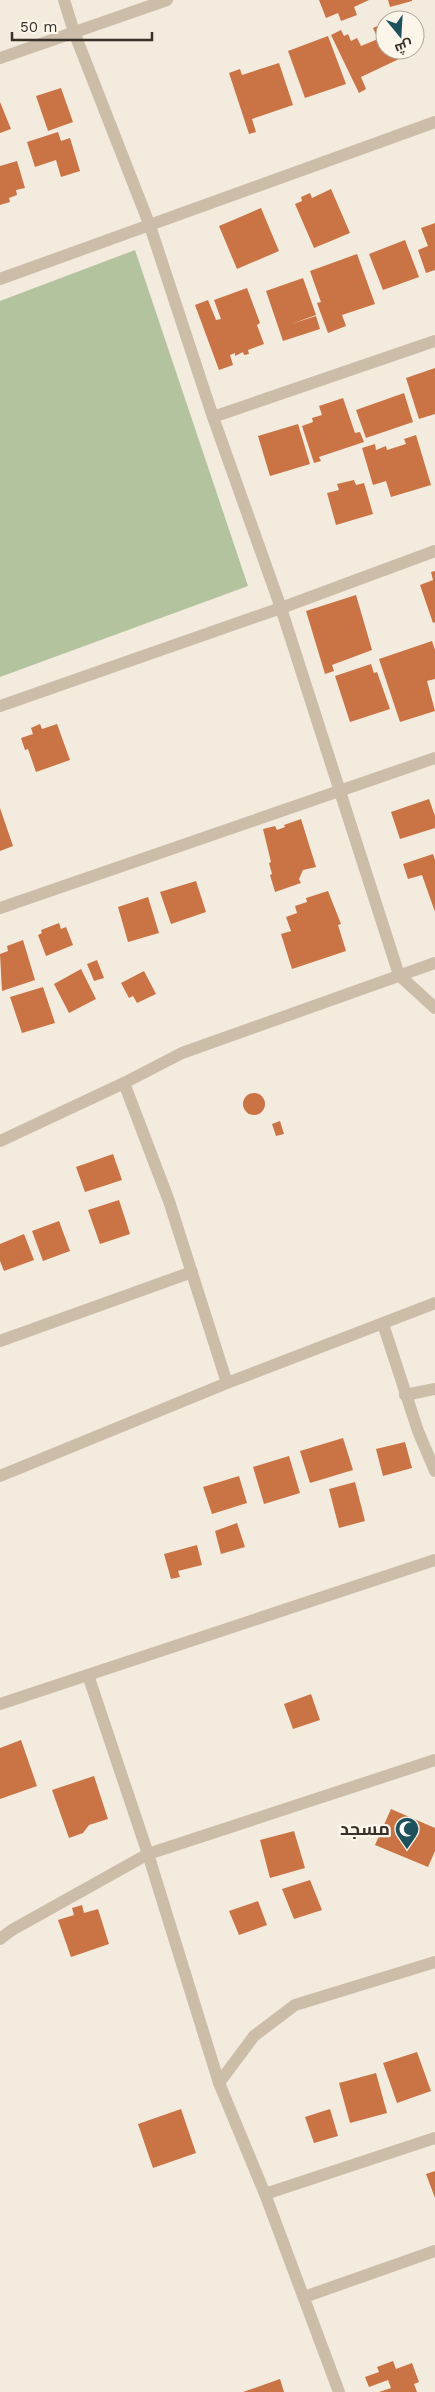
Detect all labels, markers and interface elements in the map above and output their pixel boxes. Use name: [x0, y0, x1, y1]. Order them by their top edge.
scale bar: [12, 10, 152, 42]
north arrow: [375, 10, 425, 60]
text: 50 m: [20, 18, 57, 36]
text: ش: [393, 36, 415, 58]
mosque icon: مسجد: [394, 1816, 420, 1850]
place label: مسجد: [340, 1818, 390, 1839]

